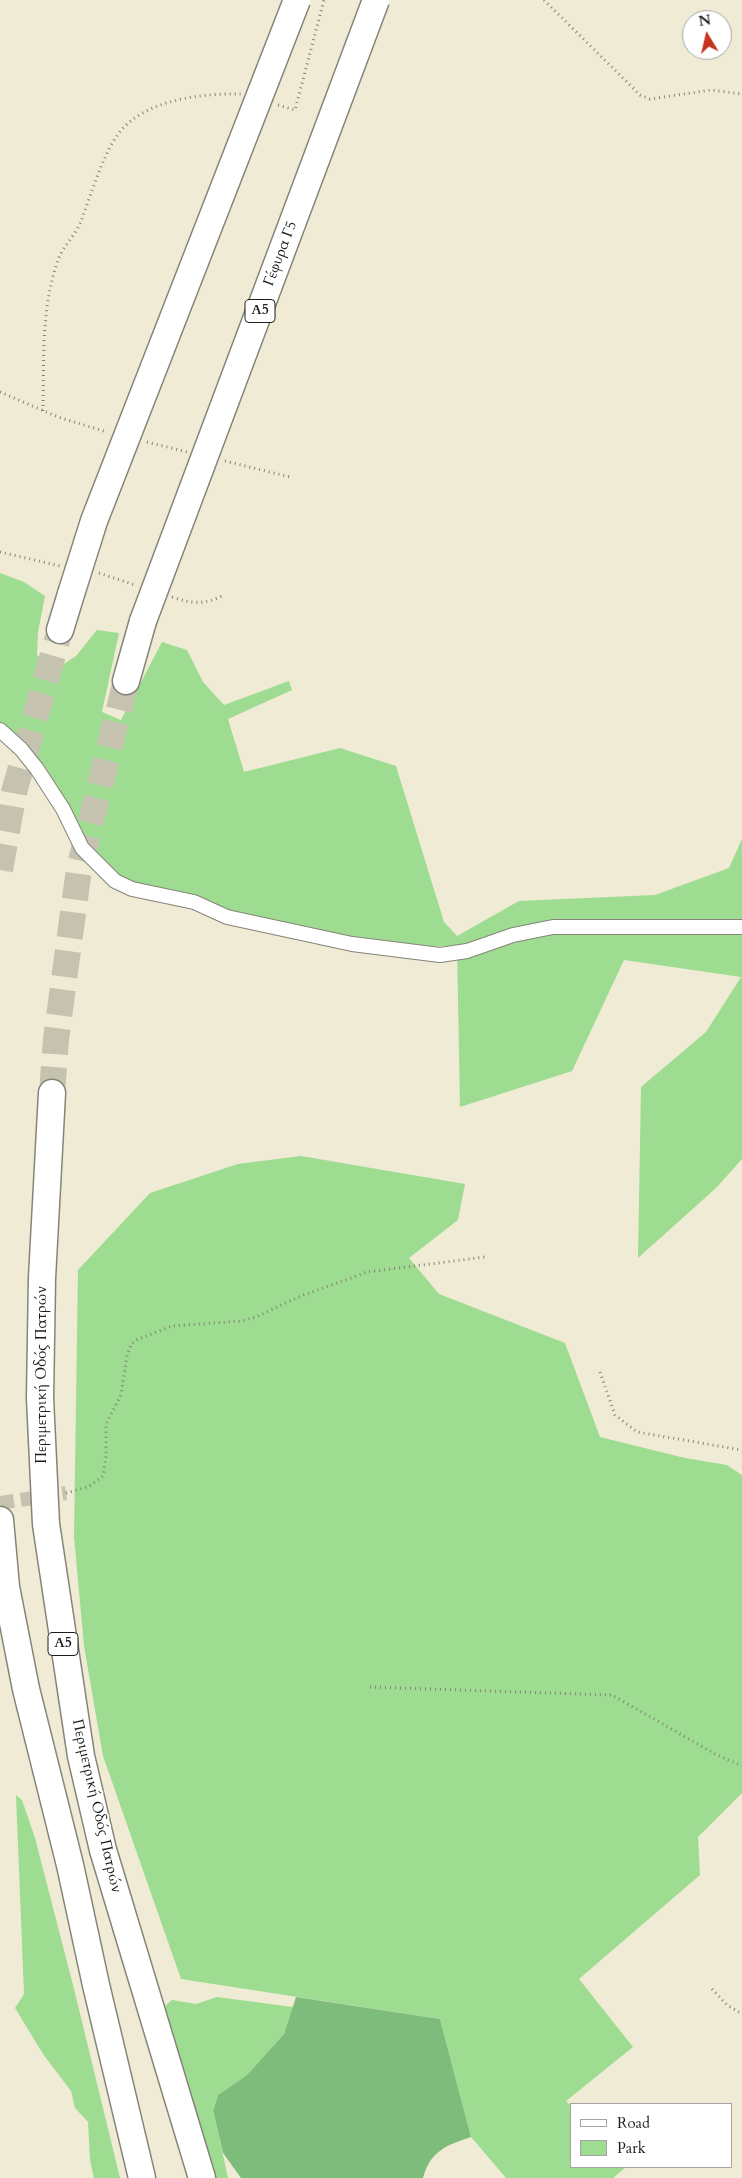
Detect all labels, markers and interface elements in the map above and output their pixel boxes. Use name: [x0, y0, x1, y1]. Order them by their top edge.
north arrow: [682, 10, 732, 60]
text: N: [697, 10, 712, 31]
street label: Γέφυρα Γ5: [260, 219, 302, 289]
road number: Α5: [245, 300, 275, 322]
street label: Περιμετρική Οδός Πατρών: [34, 1286, 52, 1464]
road number: Α5: [48, 1632, 78, 1656]
street label: Περιμετρική Οδός Πατρών: [67, 1717, 125, 1895]
legend: [570, 2103, 732, 2168]
text: Road: [617, 2113, 650, 2133]
text: Park: [617, 2138, 646, 2158]

